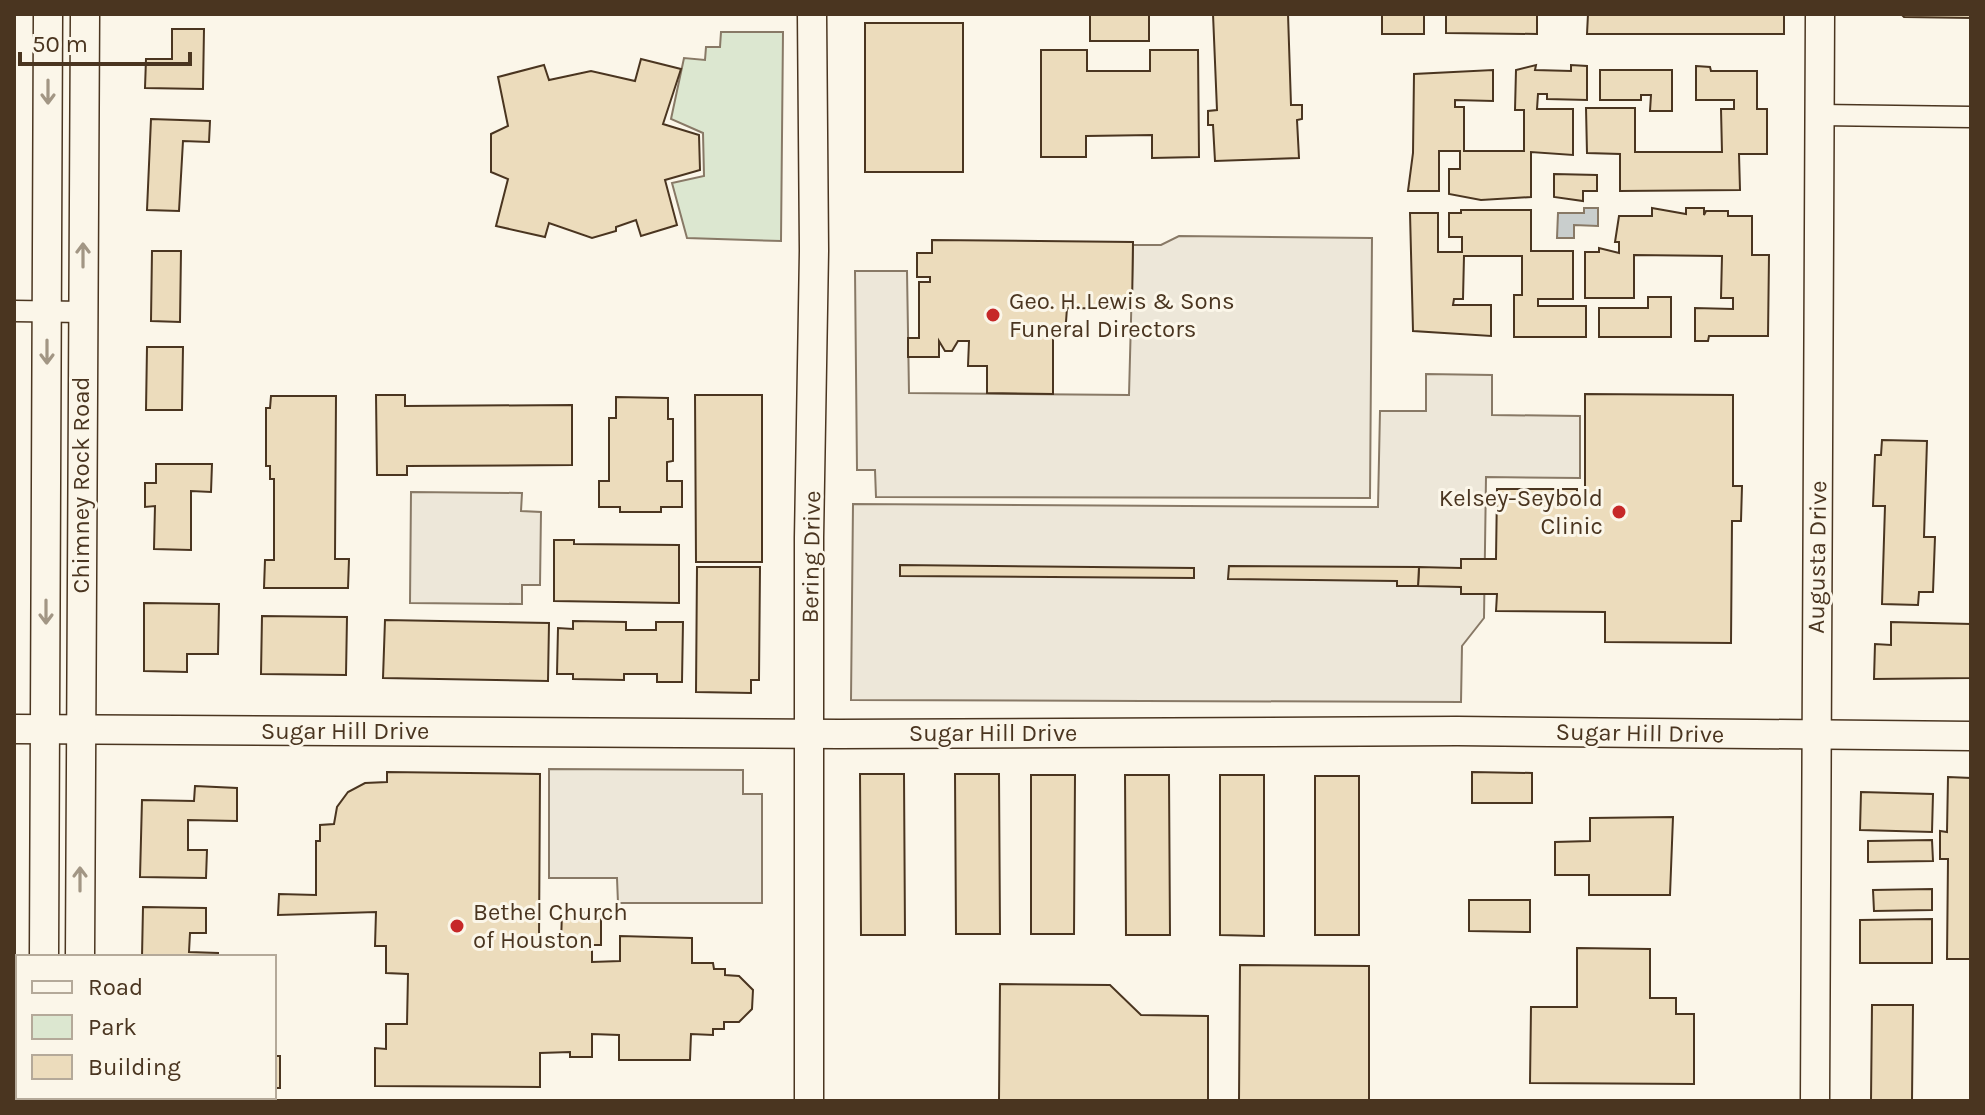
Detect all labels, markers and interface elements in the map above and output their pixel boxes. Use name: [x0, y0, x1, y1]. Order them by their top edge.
scale bar: [20, 16, 190, 66]
text: 50 m: [32, 30, 88, 58]
one-way arrow: [40, 78, 56, 105]
one-way arrow: [75, 242, 91, 269]
place label: Geo. H. Lewis & Sons Funeral Directors: [1009, 287, 1235, 343]
marker: Geo. H. Lewis & Sons Funeral Directors: [984, 306, 1002, 324]
one-way arrow: [40, 338, 55, 365]
street label: Chimney Rock Road: [67, 376, 95, 594]
street label: Augusta Drive: [1802, 480, 1832, 634]
place label: Kelsey-Seybold Clinic: [1439, 484, 1603, 540]
street label: Bering Drive: [796, 490, 826, 624]
marker: Kelsey-Seybold Clinic: [1610, 503, 1628, 521]
one-way arrow: [38, 598, 54, 625]
street label: Sugar Hill Drive: [261, 717, 429, 745]
street label: Sugar Hill Drive: [1555, 718, 1725, 748]
street label: Sugar Hill Drive: [909, 719, 1077, 747]
one-way arrow: [72, 866, 88, 893]
place label: Bethel Church of Houston: [473, 898, 628, 954]
marker: Bethel Church of Houston: [448, 917, 466, 935]
legend: [16, 955, 276, 1099]
text: Road: [88, 973, 143, 1001]
text: Park: [88, 1013, 137, 1041]
text: Building: [88, 1053, 181, 1081]

